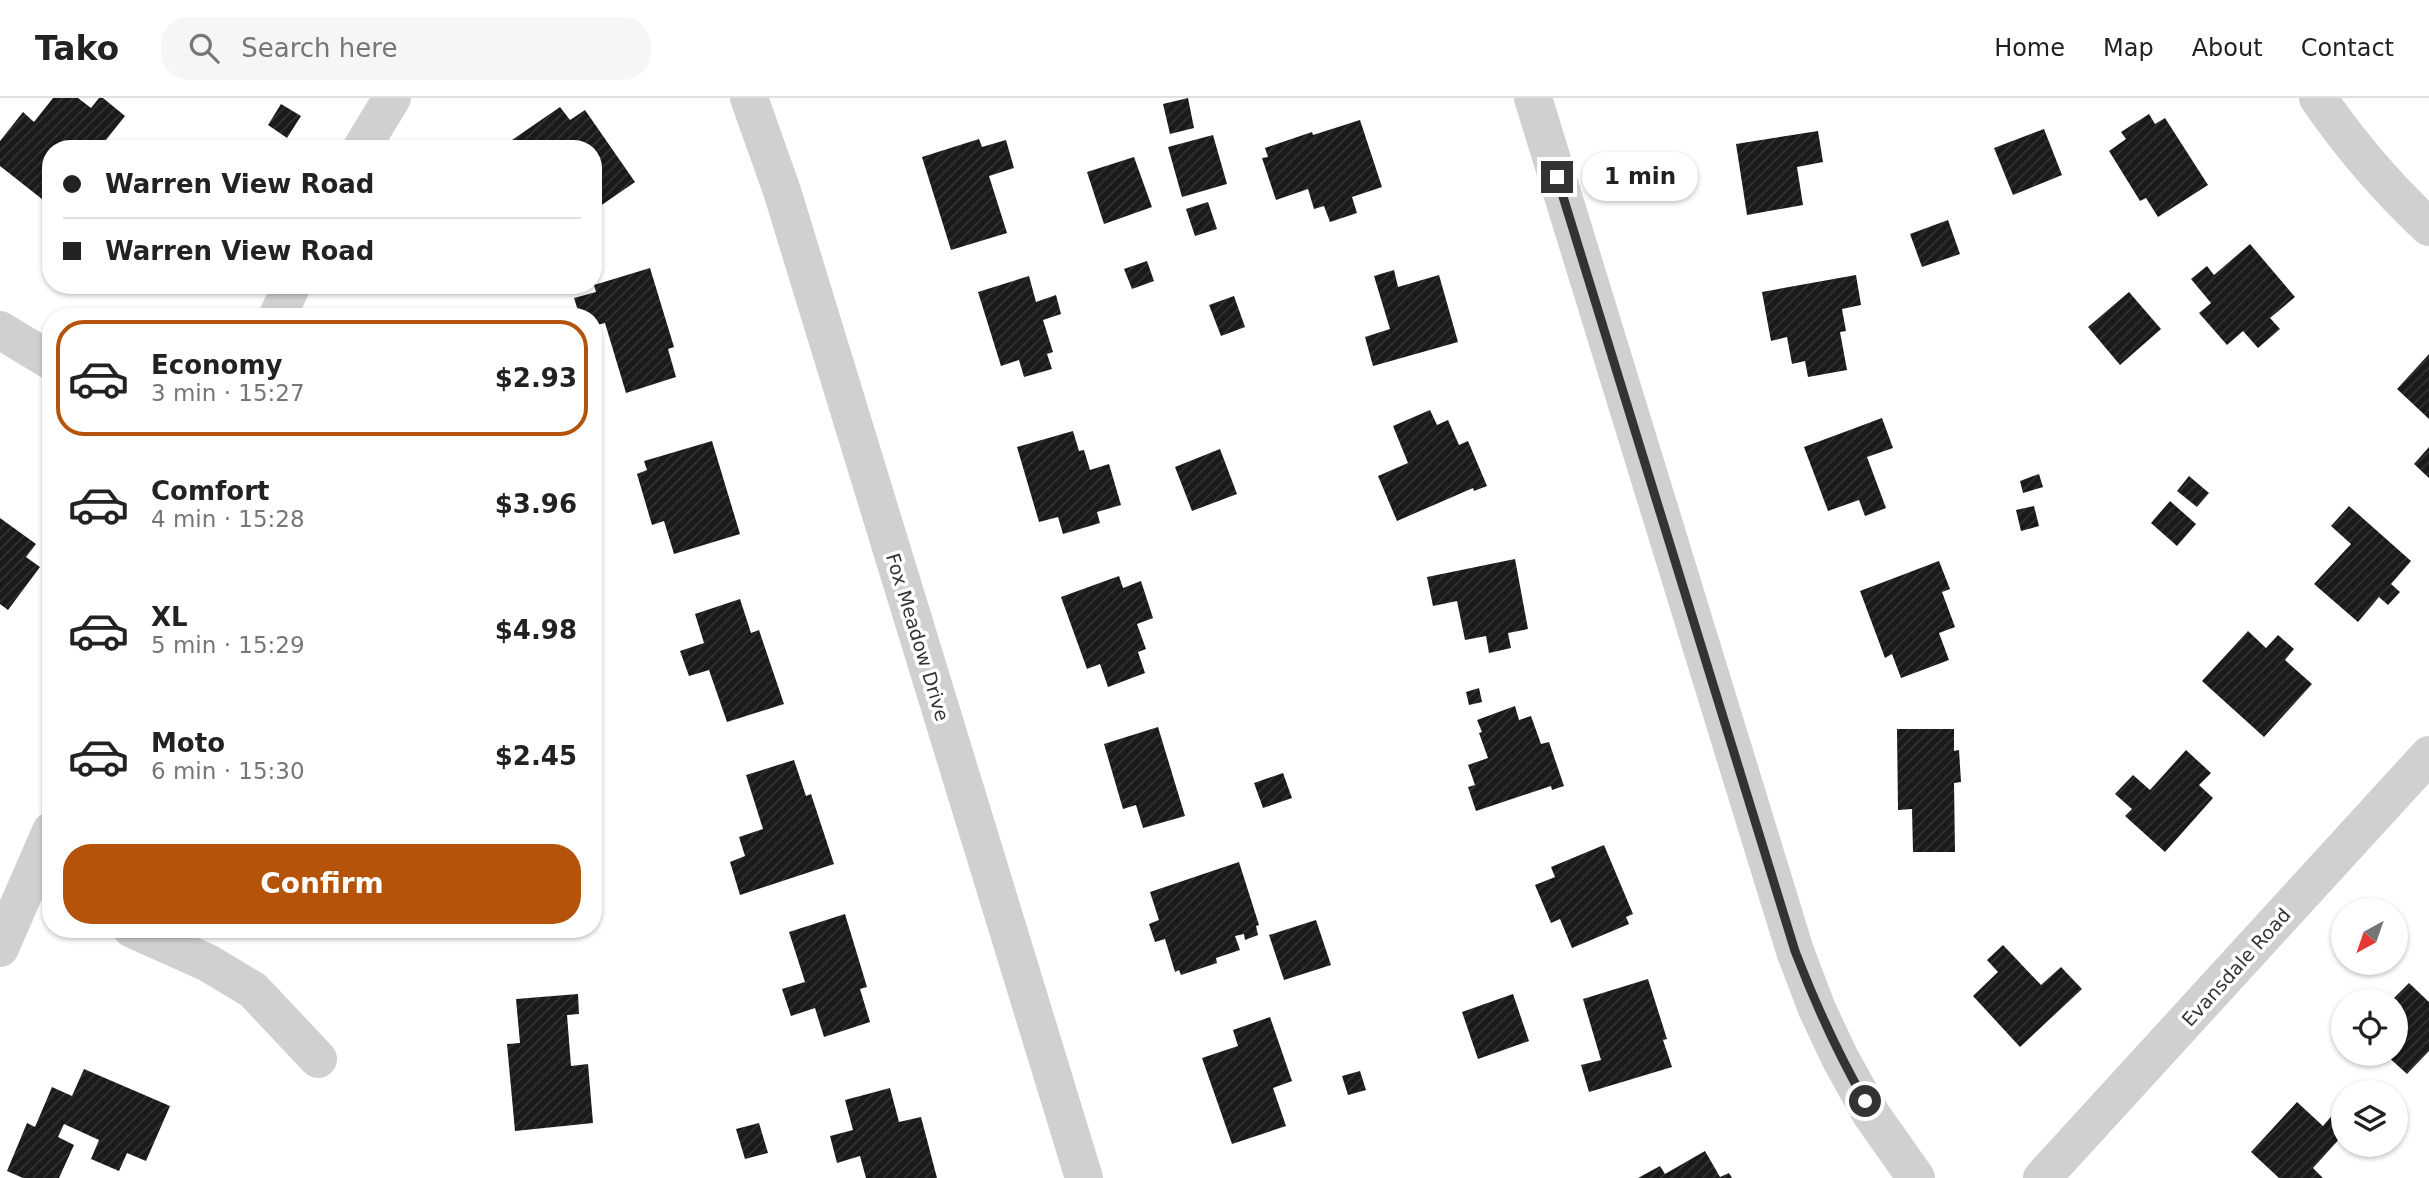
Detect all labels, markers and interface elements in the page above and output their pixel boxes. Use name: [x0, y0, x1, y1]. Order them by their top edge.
search box: [161, 17, 651, 80]
text: Tako: [35, 29, 119, 68]
icon: search: [185, 29, 223, 67]
text: Search here: [241, 33, 397, 63]
text: Home: [1994, 34, 2065, 62]
text: Map: [2103, 34, 2154, 62]
text: About: [2192, 34, 2263, 62]
text: Contact: [2301, 34, 2394, 62]
callout: 1 min: [1582, 153, 1697, 202]
route end: [1541, 161, 1573, 193]
text: 1 min: [1604, 163, 1676, 189]
text: Warren View Road: [105, 169, 374, 199]
text: Warren View Road: [105, 236, 374, 266]
icon: car: [67, 347, 130, 410]
text: Economy: [151, 350, 282, 380]
text: $2.93: [495, 363, 577, 393]
text: 3 min · 15:27: [151, 380, 305, 406]
icon: car: [67, 473, 130, 536]
text: Comfort: [151, 476, 269, 506]
text: $3.96: [495, 489, 577, 519]
text: 4 min · 15:28: [151, 506, 305, 532]
street label: Fox Meadow Drive: [882, 550, 954, 724]
icon: car: [67, 599, 130, 662]
text: XL: [151, 602, 188, 632]
text: $4.98: [495, 615, 577, 645]
text: 5 min · 15:29: [151, 632, 305, 658]
icon: car: [67, 725, 130, 788]
text: Moto: [151, 728, 225, 758]
text: $2.45: [495, 741, 577, 771]
text: 6 min · 15:30: [151, 758, 305, 784]
button: Confirm: [63, 844, 581, 924]
north arrow: [2331, 898, 2408, 975]
map controls: [2331, 898, 2408, 1157]
street label: Evansdale Road: [2177, 903, 2295, 1031]
button: locate: [2331, 989, 2408, 1066]
button: layers: [2331, 1080, 2408, 1157]
route start: [1849, 1085, 1881, 1117]

